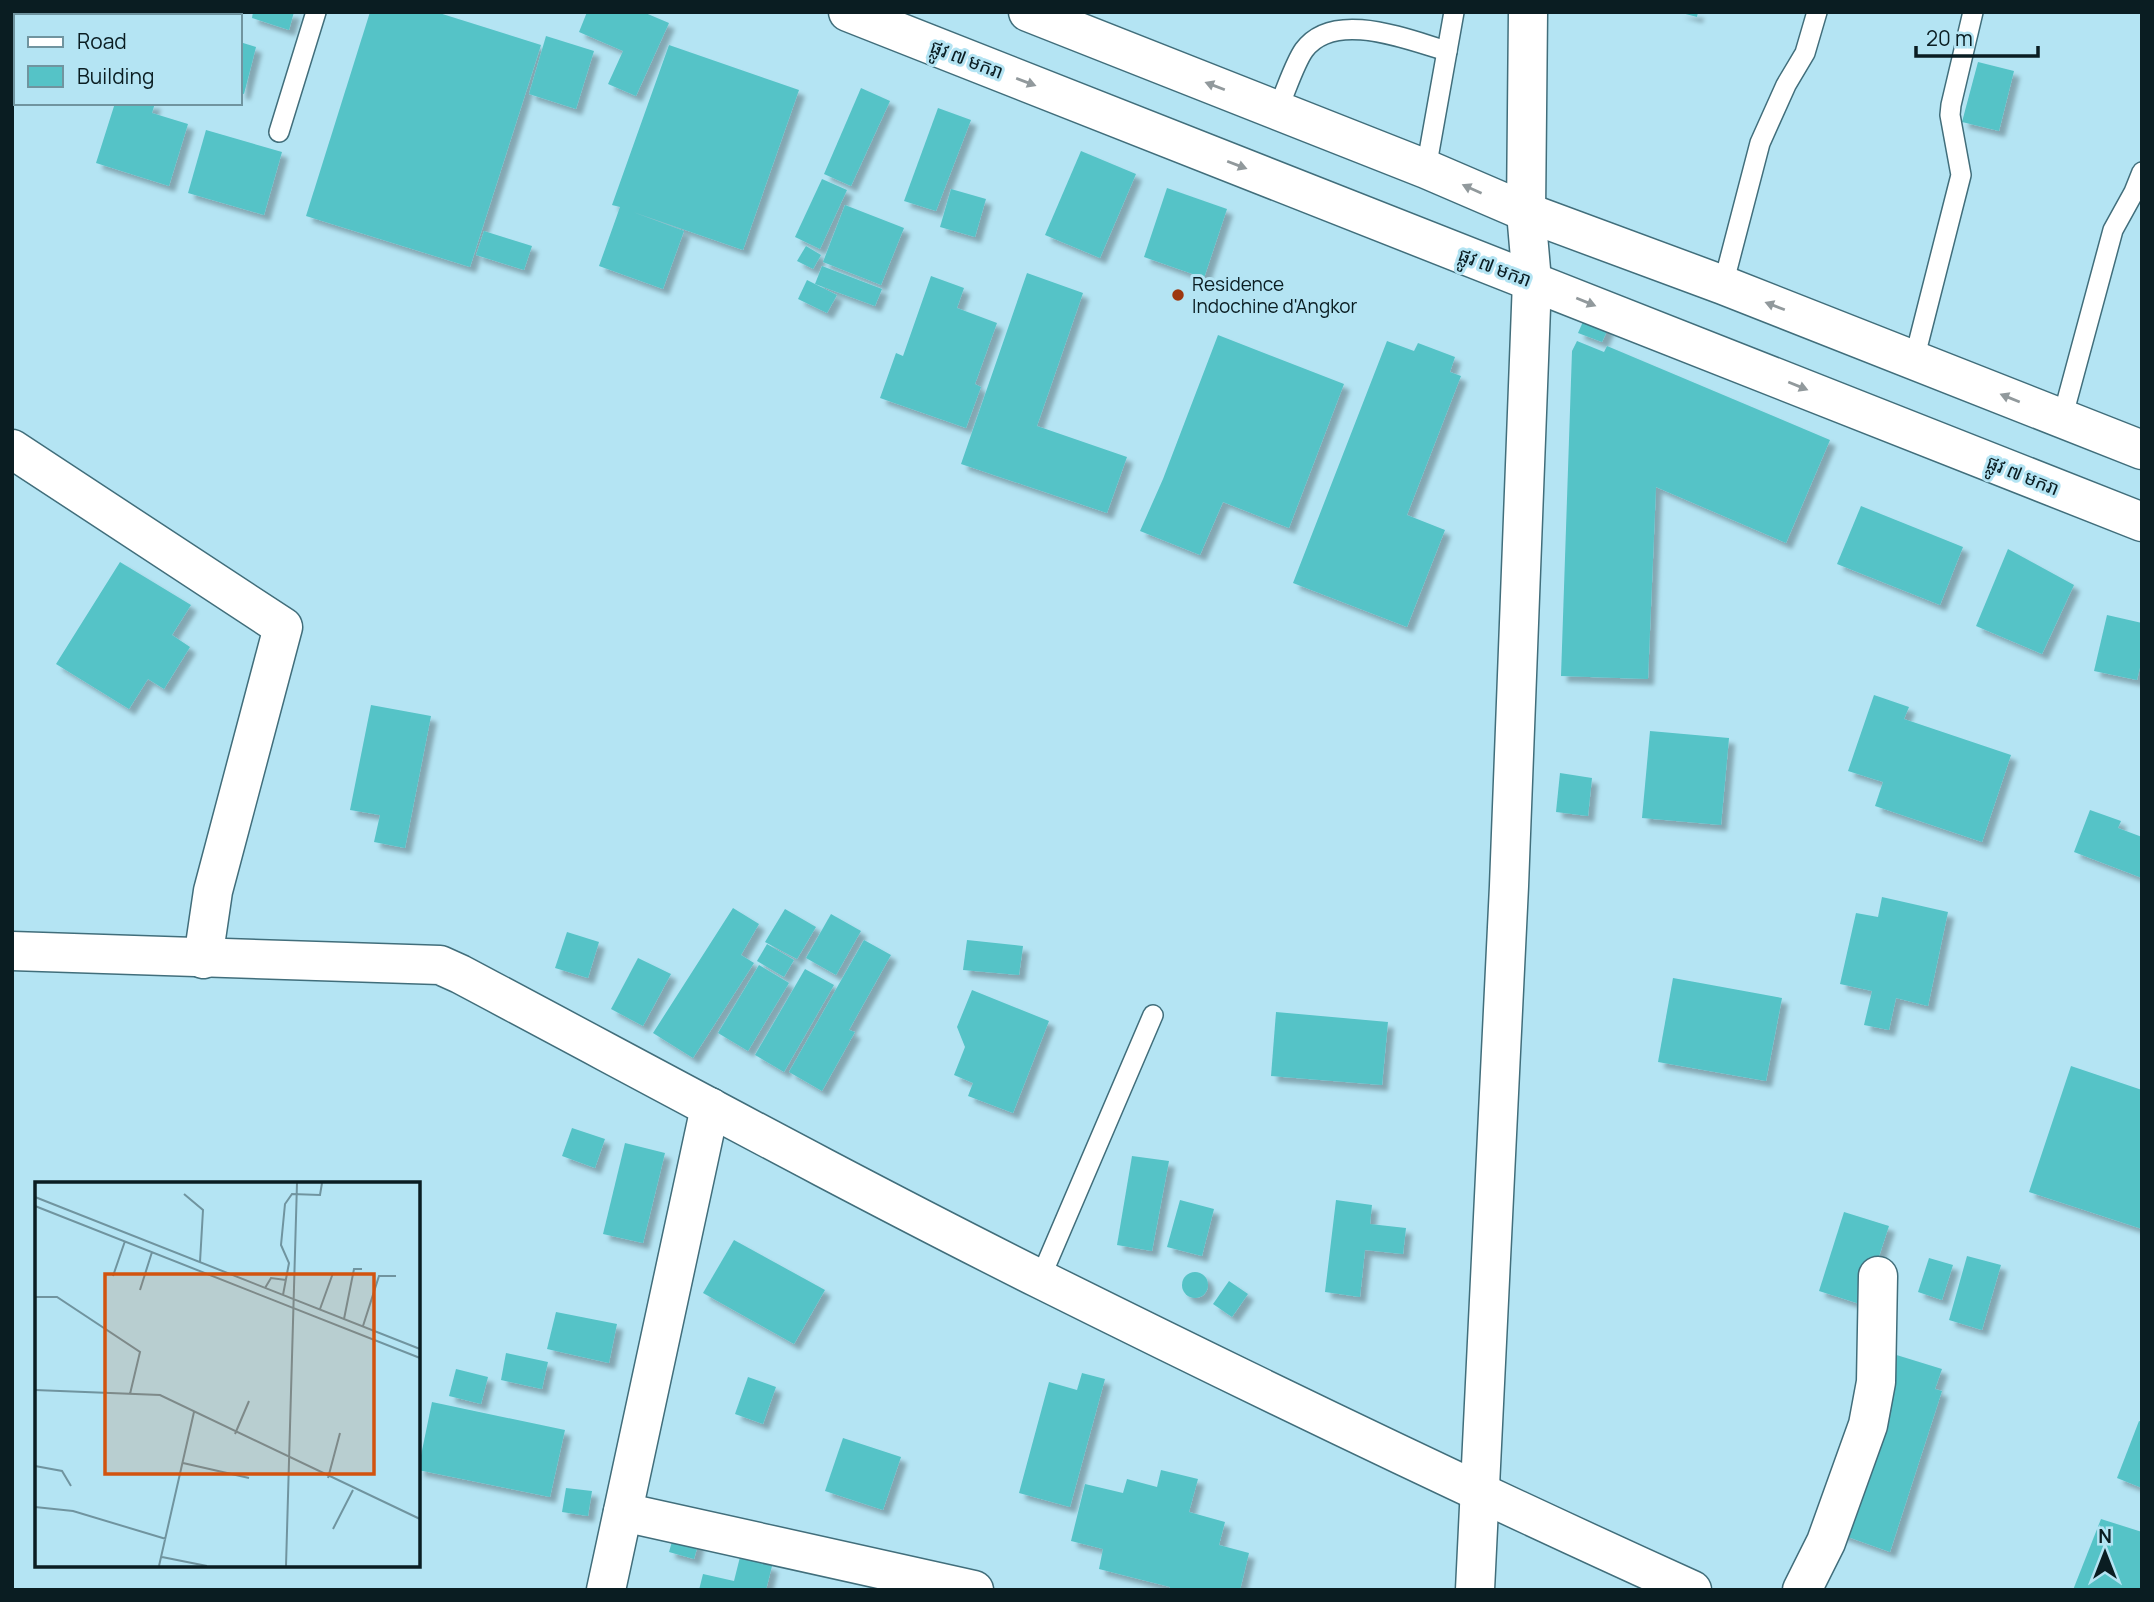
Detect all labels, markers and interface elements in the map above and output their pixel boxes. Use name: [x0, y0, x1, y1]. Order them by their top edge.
legend: [14, 14, 242, 105]
scale bar: [1916, 14, 2038, 58]
text: 20 m: [1926, 24, 1973, 52]
text: Road: [77, 27, 127, 55]
street label: ផ្លូវ ៧ មករា: [925, 33, 1007, 89]
text: Building: [77, 62, 154, 90]
one-way arrow: [1015, 77, 1036, 88]
one-way arrow: [1205, 80, 1226, 91]
one-way arrow: [1227, 160, 1248, 171]
one-way arrow: [1461, 183, 1482, 194]
street label: ផ្លូវ ៧ មករា: [1453, 241, 1535, 297]
place label: Residence Indochine d'Angkor: [1192, 271, 1358, 319]
marker: Residence Indochine d'Angkor: [1170, 287, 1186, 303]
one-way arrow: [1576, 297, 1597, 308]
one-way arrow: [1765, 300, 1786, 311]
one-way arrow: [1787, 380, 1808, 391]
one-way arrow: [1999, 392, 2020, 403]
street label: ផ្លូវ ៧ មករា: [1981, 449, 2063, 506]
inset map: [35, 1182, 420, 1567]
north arrow: [2070, 1518, 2140, 1588]
text: N: [2098, 1523, 2112, 1549]

